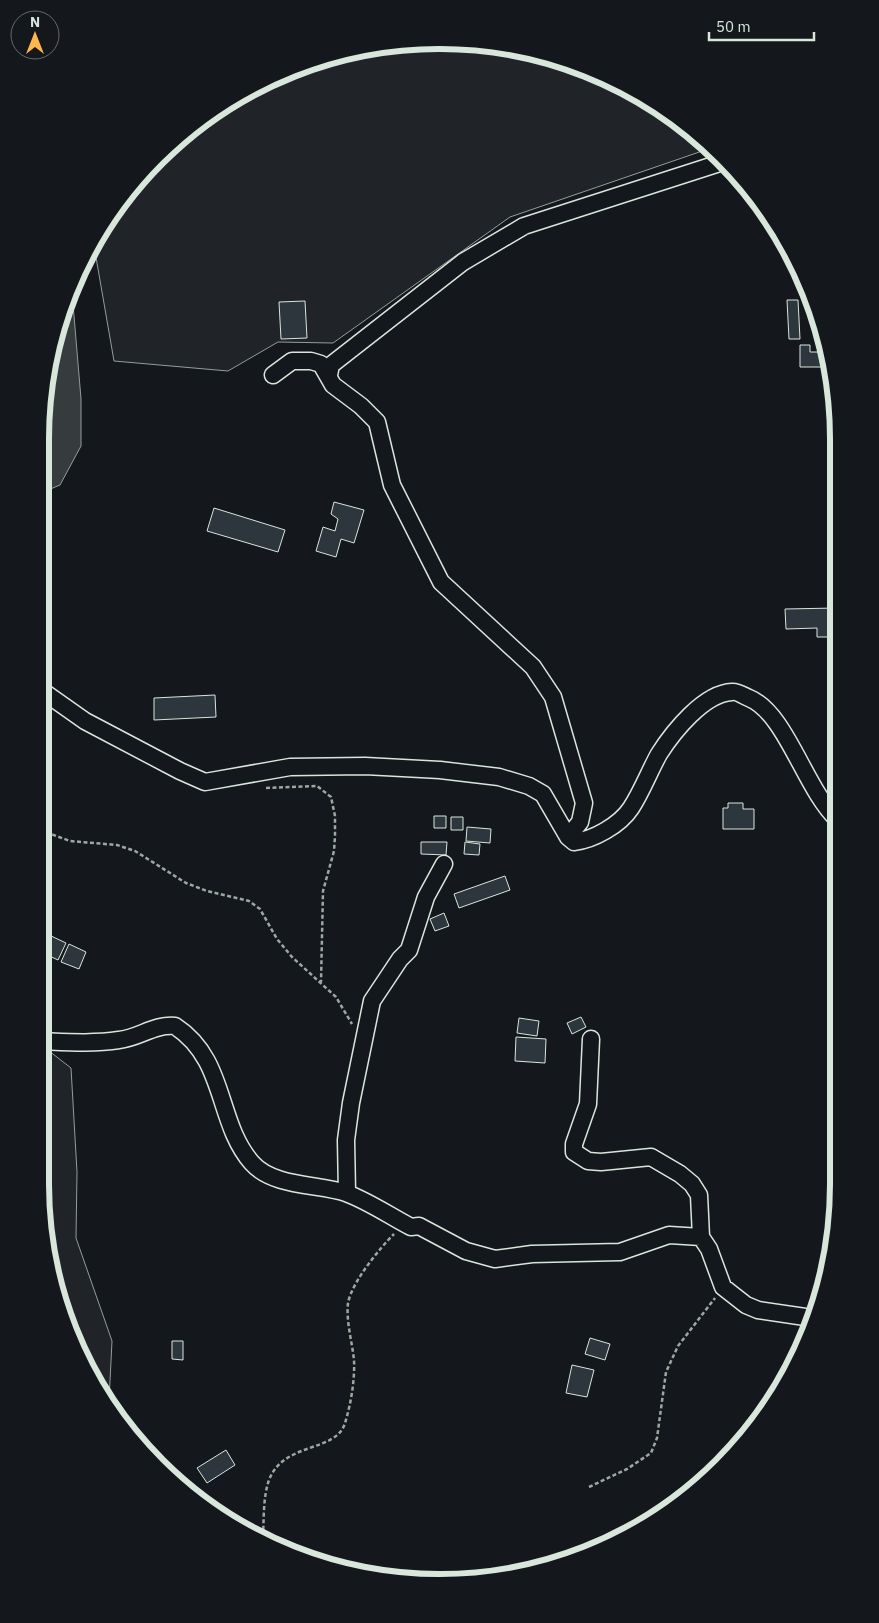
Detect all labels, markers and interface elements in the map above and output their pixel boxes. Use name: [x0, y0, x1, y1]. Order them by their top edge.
north arrow: [10, 10, 60, 60]
scale bar: [709, 10, 814, 42]
text: N: [30, 13, 40, 31]
text: 50 m: [716, 17, 751, 36]

